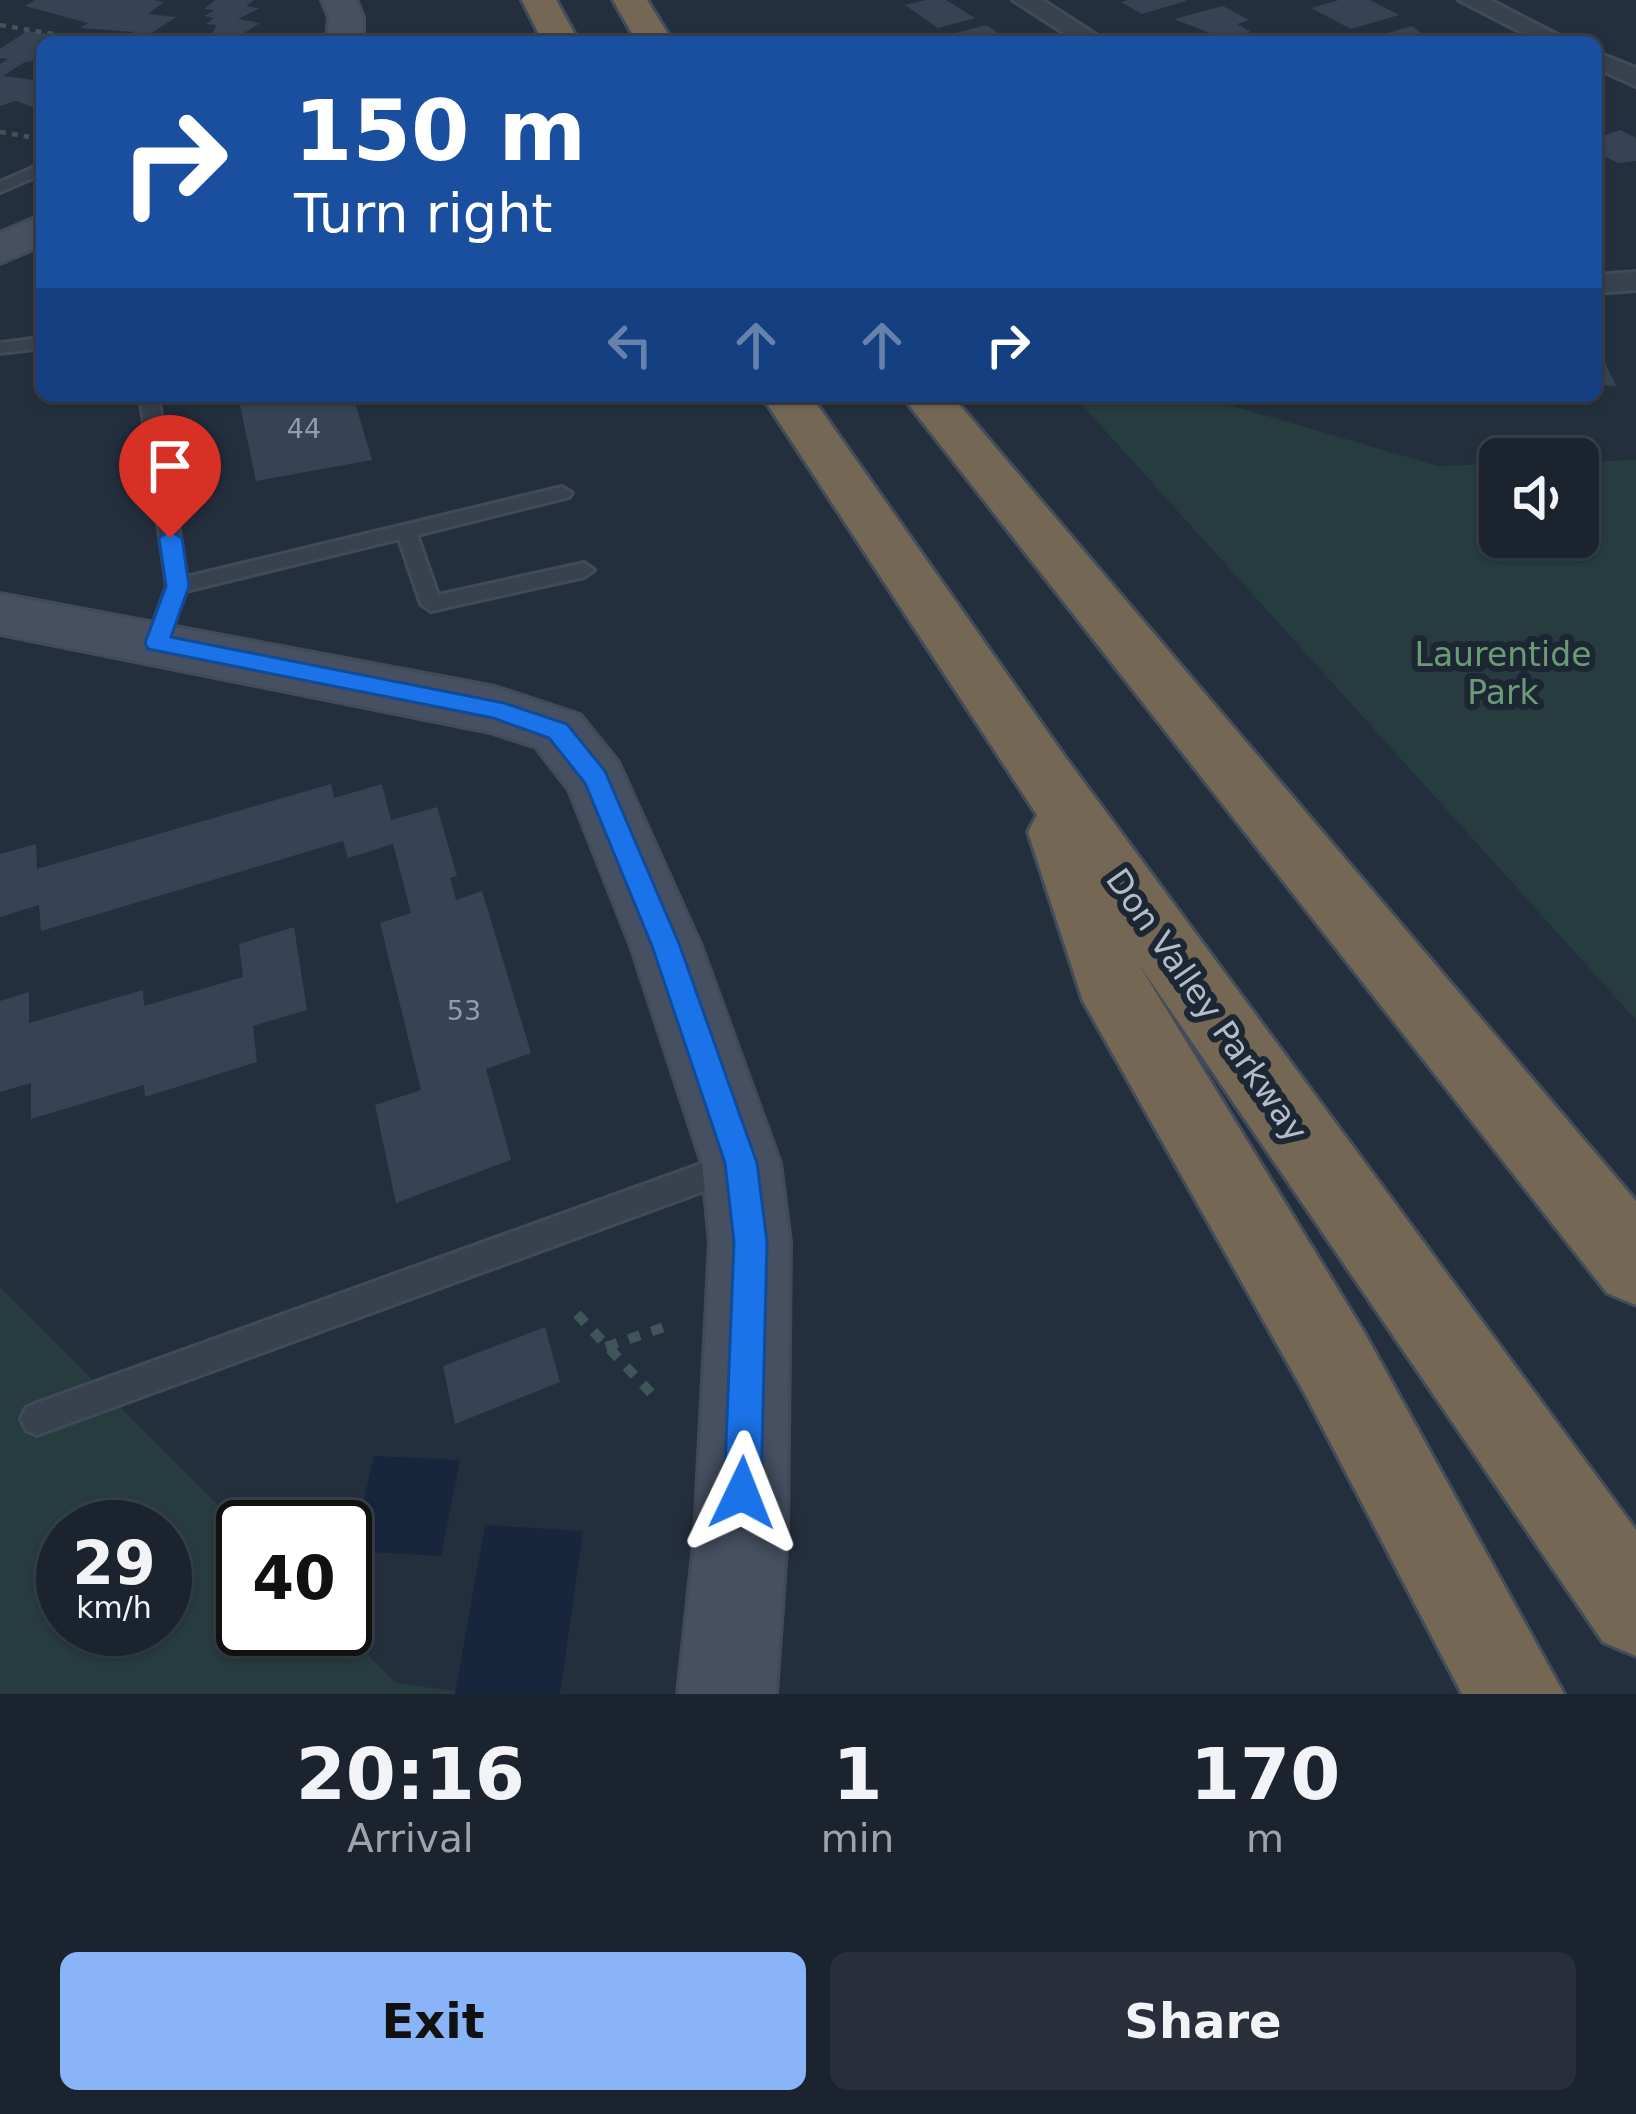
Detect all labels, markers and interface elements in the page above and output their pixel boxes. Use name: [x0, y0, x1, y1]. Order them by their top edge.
text: 150 m: [294, 82, 586, 180]
icon: right: [96, 84, 252, 240]
text: Turn right: [294, 182, 553, 245]
icon: left: [597, 312, 663, 378]
icon: ahead: [723, 312, 789, 378]
icon: ahead: [849, 312, 915, 378]
icon: right: [975, 312, 1041, 378]
house number: 44: [287, 413, 321, 444]
pin: [119, 415, 221, 538]
icon: arrive: [137, 433, 203, 499]
map controls: [1479, 438, 1599, 558]
button: sound: [1479, 438, 1599, 558]
park label: Laurentide Park: [1415, 635, 1591, 712]
street label: Don Valley Parkway: [1098, 861, 1316, 1149]
house number: 53: [447, 995, 481, 1026]
position arrow: [679, 1430, 805, 1556]
speed limit sign: 40: [216, 1500, 372, 1656]
text: 29: [72, 1528, 156, 1598]
text: km/h: [76, 1590, 152, 1625]
text: 20:16: [296, 1732, 525, 1816]
text: 1: [832, 1732, 882, 1816]
text: 170: [1190, 1732, 1340, 1816]
text: Arrival: [347, 1816, 474, 1861]
text: min: [821, 1816, 894, 1861]
text: m: [1246, 1816, 1284, 1861]
button: Exit: [60, 1952, 806, 2090]
button: Share: [830, 1952, 1576, 2090]

